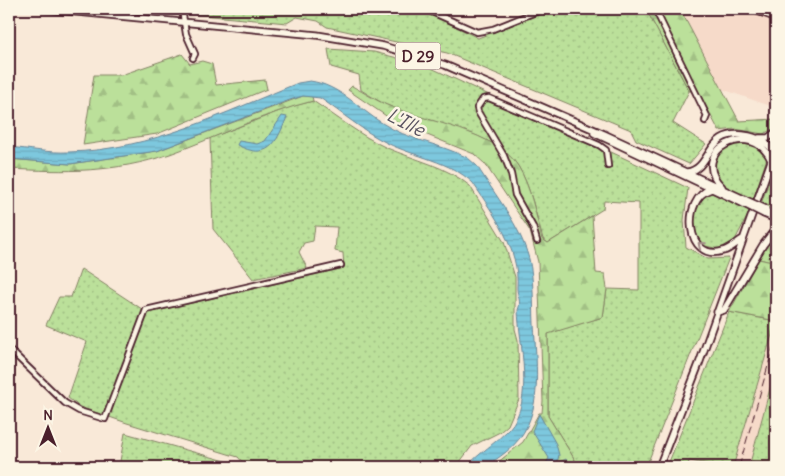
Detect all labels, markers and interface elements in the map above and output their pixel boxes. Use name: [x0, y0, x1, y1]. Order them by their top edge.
road number: D 29: [396, 42, 440, 70]
water label: L'Ille: [383, 102, 431, 142]
one-way arrow: [697, 241, 706, 250]
north arrow: [22, 404, 72, 454]
text: N: [43, 406, 53, 424]

